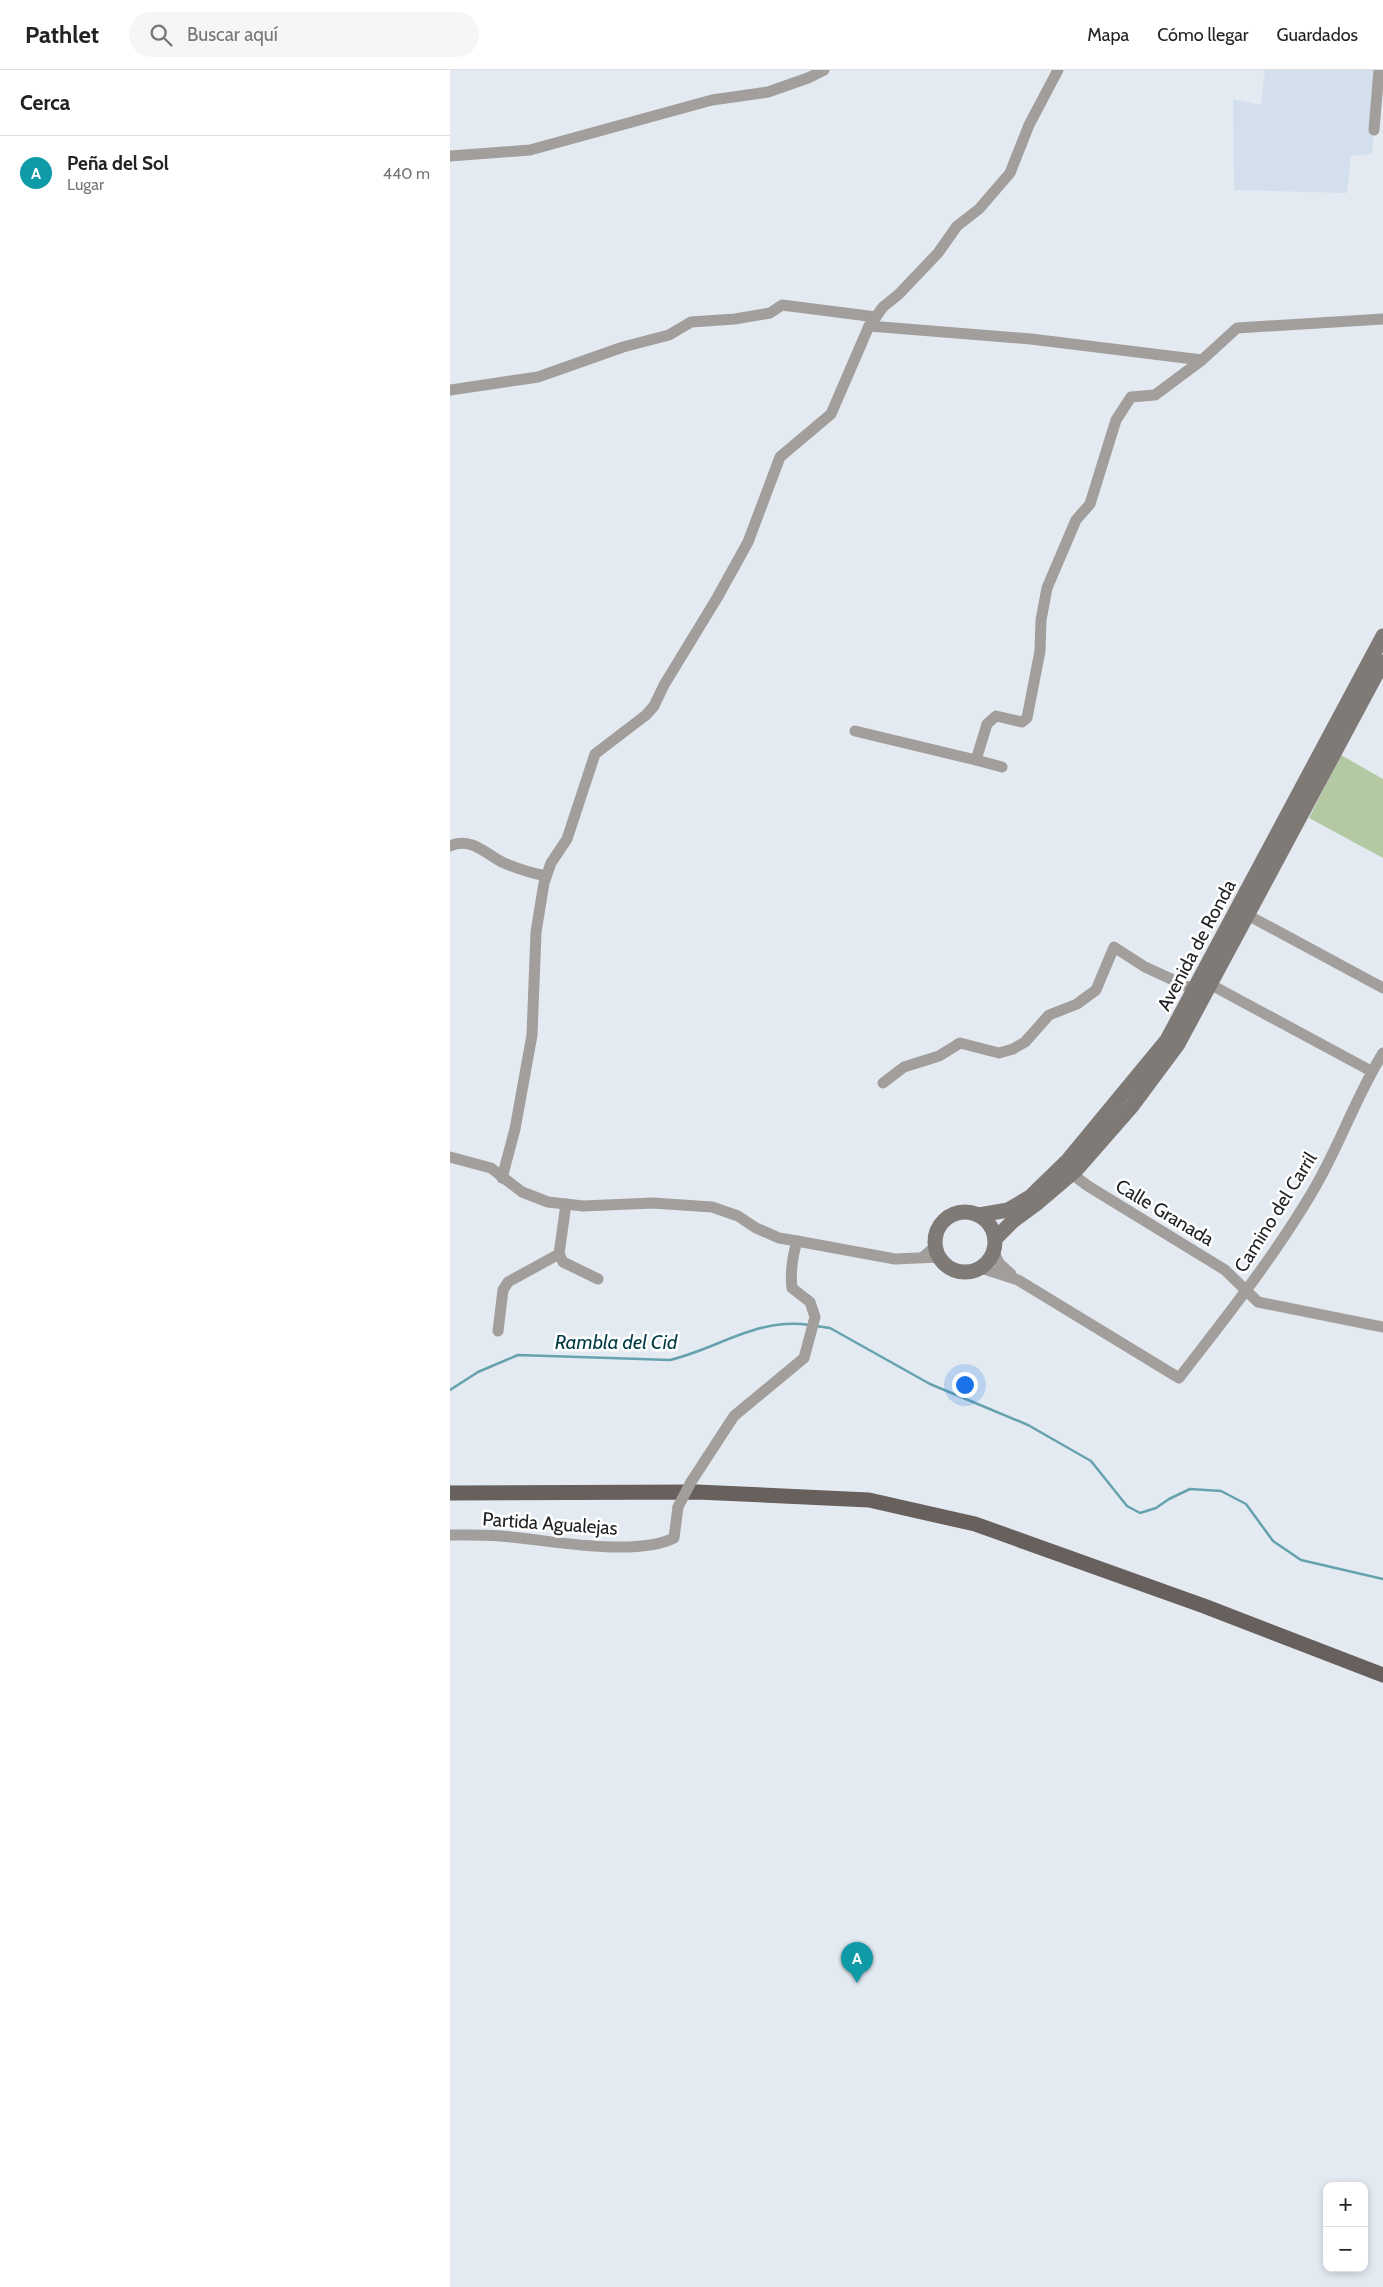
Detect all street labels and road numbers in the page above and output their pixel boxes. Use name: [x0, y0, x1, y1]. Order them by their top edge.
street label: Avenida de Ronda: [1152, 876, 1241, 1015]
street label: Camino del Carril: [1229, 1148, 1322, 1277]
street label: Calle Granada: [1111, 1174, 1218, 1251]
street label: Partida Agualejas: [482, 1507, 618, 1540]

